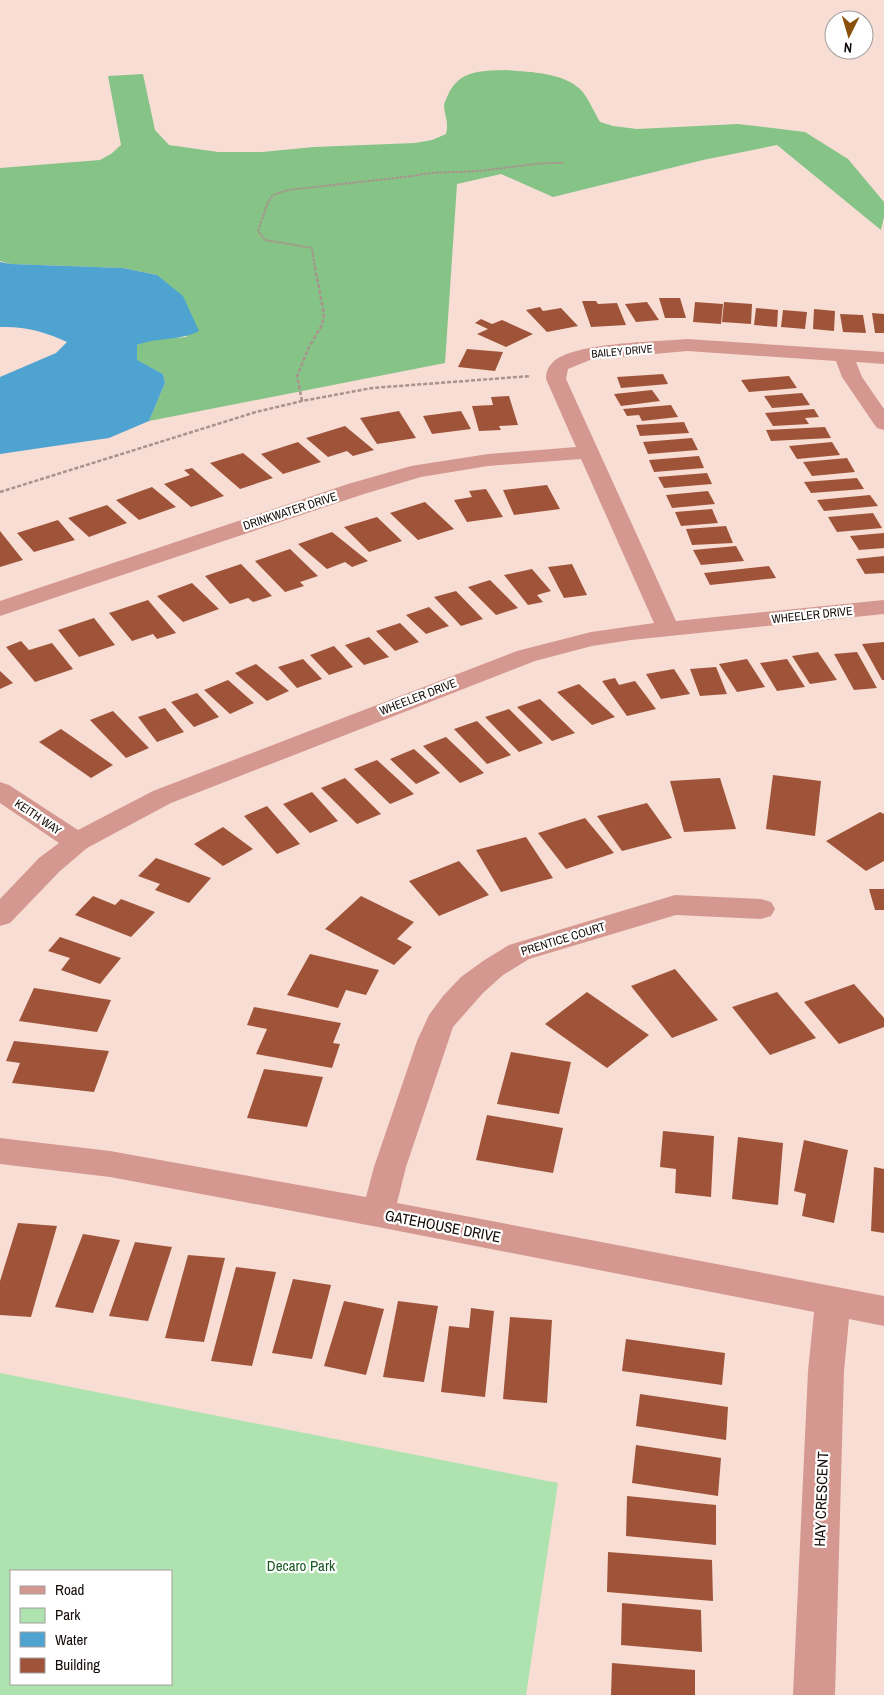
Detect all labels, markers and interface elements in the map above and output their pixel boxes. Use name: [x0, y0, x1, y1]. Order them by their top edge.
north arrow: [824, 10, 874, 60]
text: N: [843, 39, 853, 57]
street label: BAILEY DRIVE: [591, 341, 653, 361]
street label: DRINKWATER DRIVE: [241, 488, 339, 534]
street label: WHEELER DRIVE: [771, 603, 853, 627]
street label: WHEELER DRIVE: [377, 675, 459, 719]
street label: KEITH WAY: [12, 796, 65, 839]
street label: PRENTICE COURT: [519, 919, 607, 959]
street label: GATEHOUSE DRIVE: [383, 1204, 503, 1248]
street label: HAY CRESCENT: [809, 1451, 833, 1547]
park label: Decaro Park: [267, 1555, 336, 1576]
legend: [10, 1570, 172, 1685]
text: Road: [55, 1579, 84, 1600]
text: Park: [55, 1604, 81, 1625]
text: Water: [55, 1629, 87, 1650]
text: Building: [55, 1654, 100, 1675]

